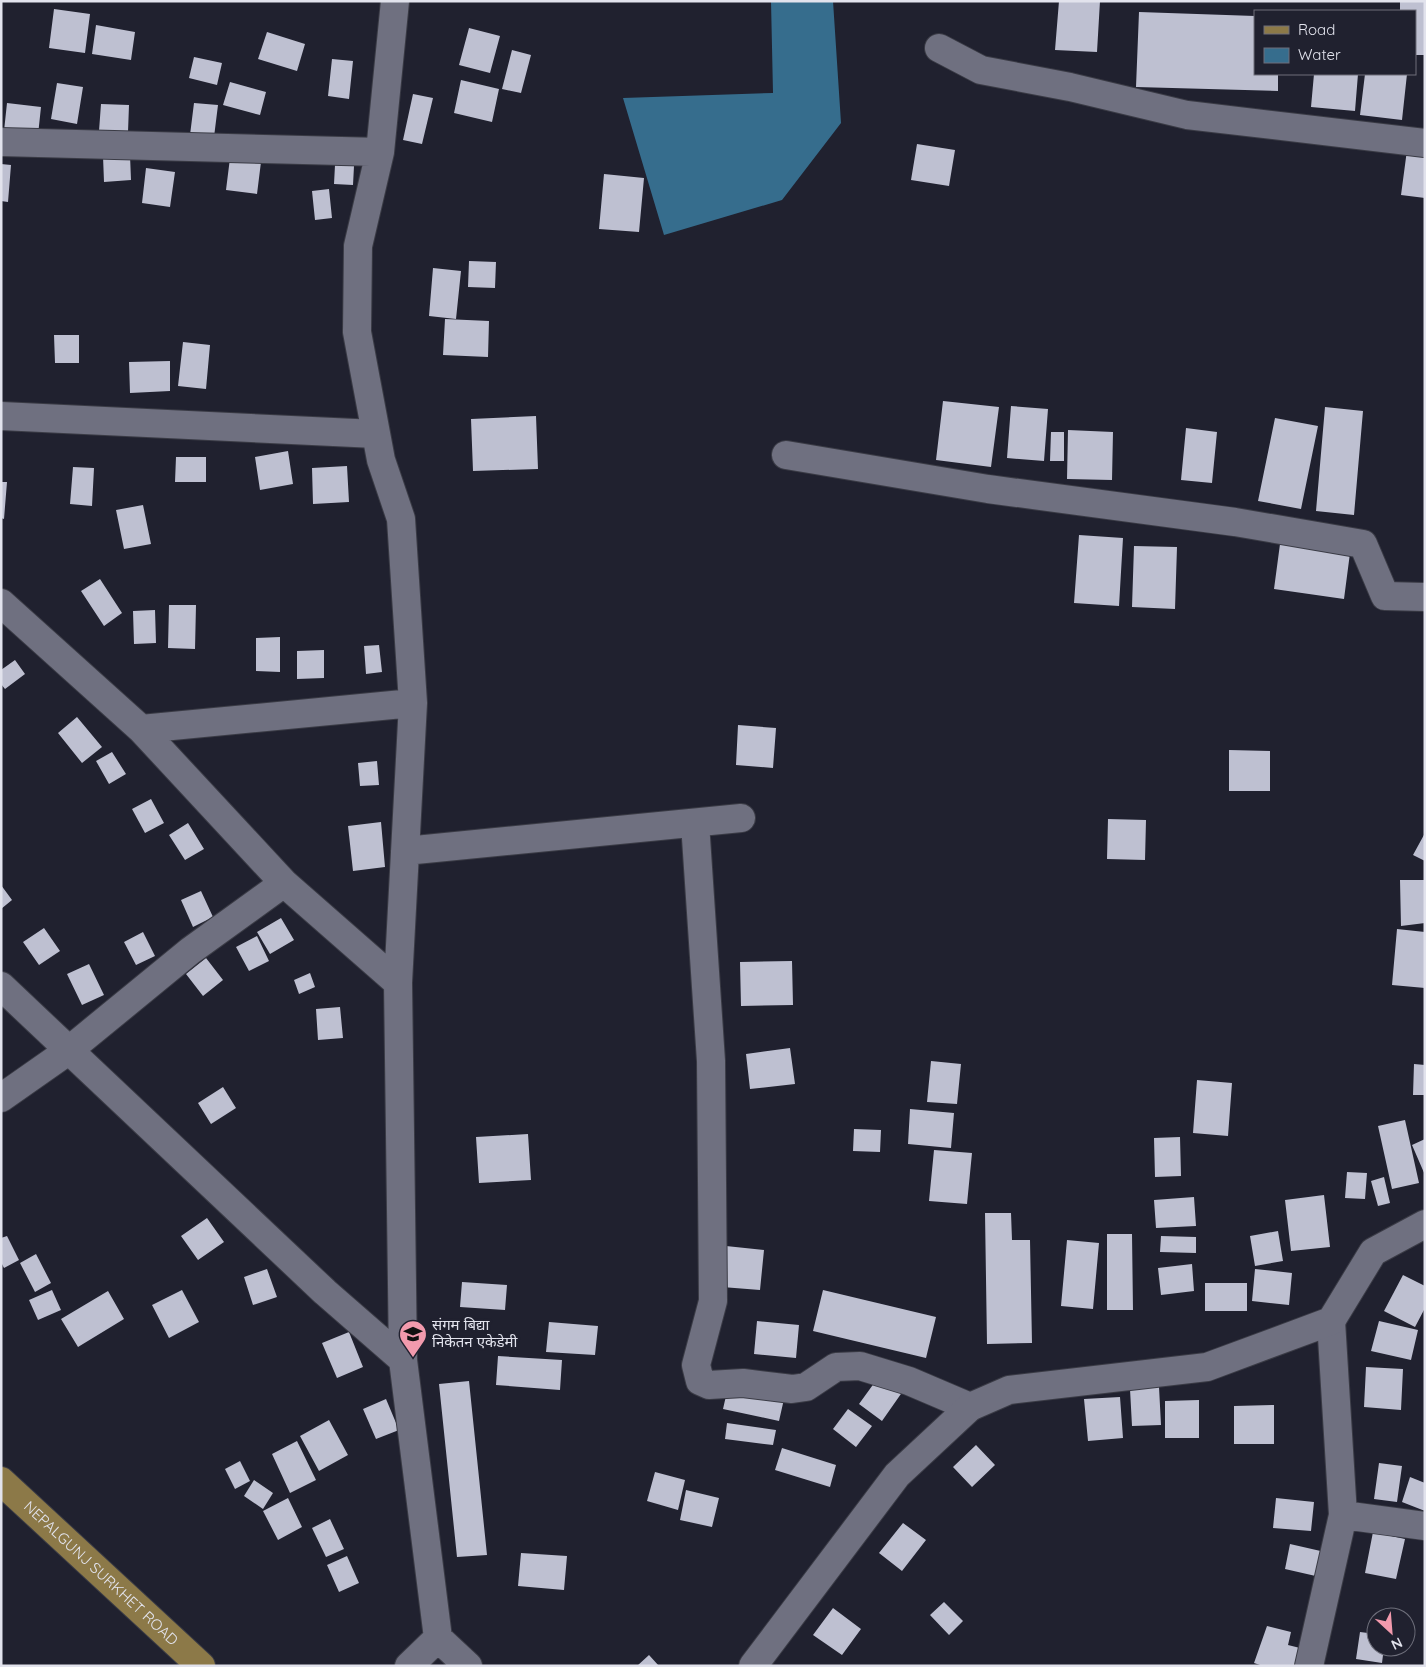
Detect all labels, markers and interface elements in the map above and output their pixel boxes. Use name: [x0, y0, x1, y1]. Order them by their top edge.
legend: [1254, 10, 1416, 75]
text: Road: [1298, 20, 1335, 39]
text: Water: [1298, 45, 1341, 64]
place label: संगम बिद्या निकेतन एकेडेमी: [432, 1315, 519, 1351]
school or university icon: संगम बिद्या निकेतन एकेडेमी: [398, 1319, 428, 1358]
street label: NEPALGUNJ SURKHET ROAD: [20, 1497, 183, 1649]
north arrow: [1366, 1607, 1416, 1657]
text: N: [1388, 1633, 1405, 1654]

